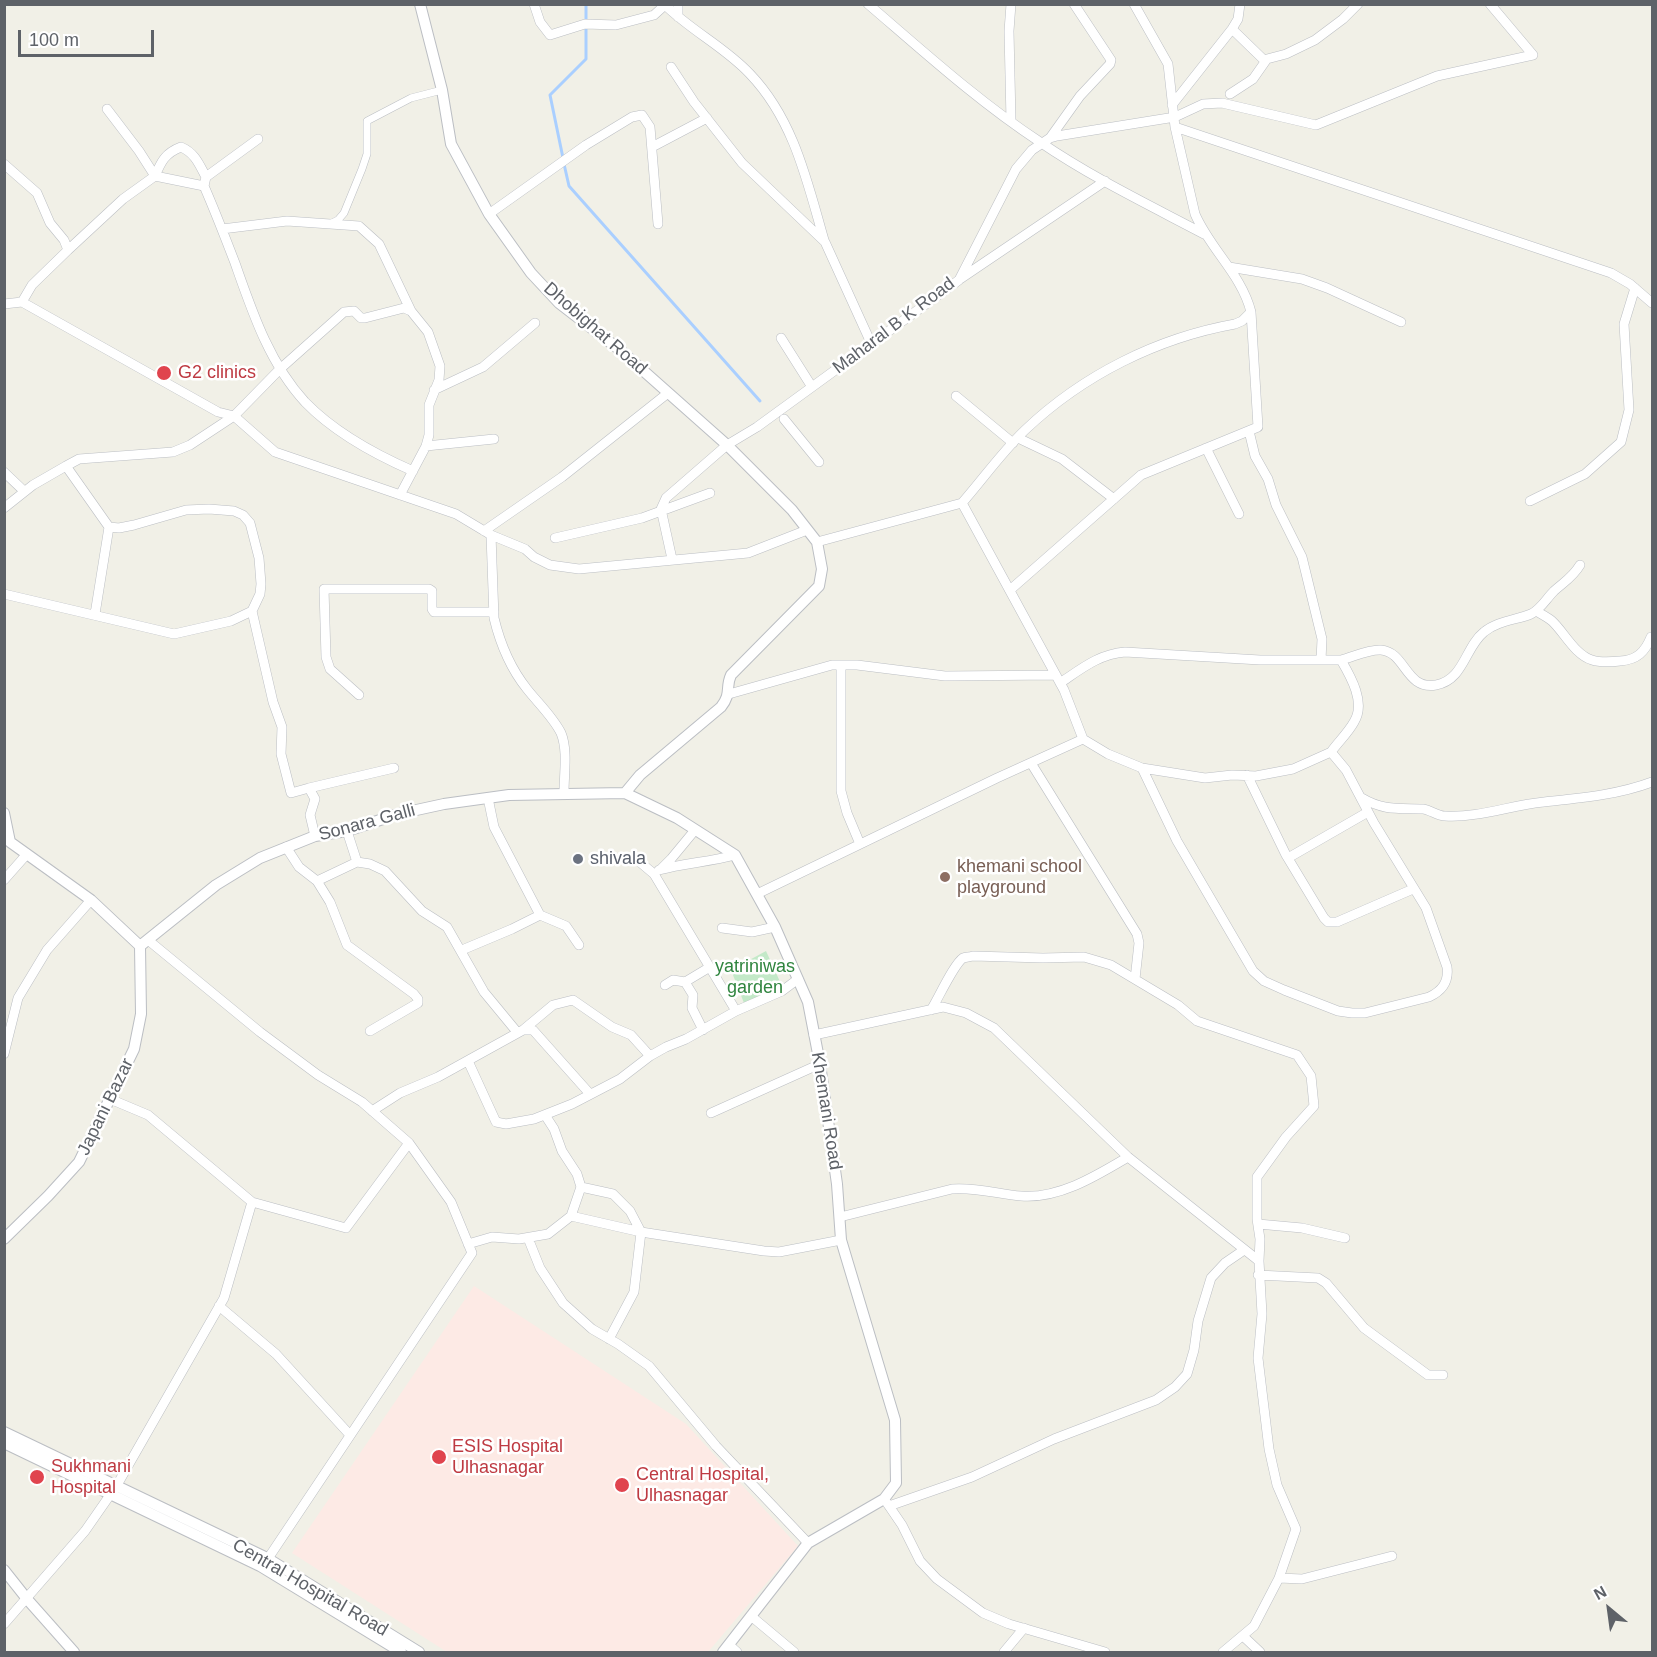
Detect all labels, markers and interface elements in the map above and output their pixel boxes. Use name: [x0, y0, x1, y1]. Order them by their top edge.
scale bar: [21, 18, 158, 56]
text: 100 m: [29, 30, 79, 50]
street label: Maharal B K Road: [829, 273, 959, 379]
street label: Dhobighat Road: [539, 278, 651, 380]
place label: G2 clinics: [178, 362, 256, 384]
marker: G2 clinics: [155, 364, 173, 382]
street label: Sonara Galli: [316, 800, 418, 846]
place label: shivala: [590, 848, 646, 870]
marker: shivala: [571, 852, 585, 866]
place label: khemani school playground: [957, 856, 1082, 898]
marker: khemani school playground: [938, 870, 952, 884]
park label: yatriniwas garden: [715, 956, 795, 998]
street label: Khemani Road: [806, 1051, 846, 1171]
street label: Japani Bazar: [73, 1055, 139, 1159]
place label: ESIS Hospital Ulhasnagar: [452, 1436, 563, 1478]
marker: ESIS Hospital Ulhasnagar: [430, 1448, 448, 1466]
place label: Sukhmani Hospital: [51, 1456, 131, 1498]
place label: Central Hospital, Ulhasnagar: [636, 1464, 769, 1506]
marker: Sukhmani Hospital: [28, 1468, 46, 1486]
marker: Central Hospital, Ulhasnagar: [613, 1476, 631, 1494]
street label: Central Hospital Road: [228, 1535, 392, 1641]
north arrow: [1579, 1579, 1639, 1639]
text: N: [1591, 1583, 1609, 1603]

